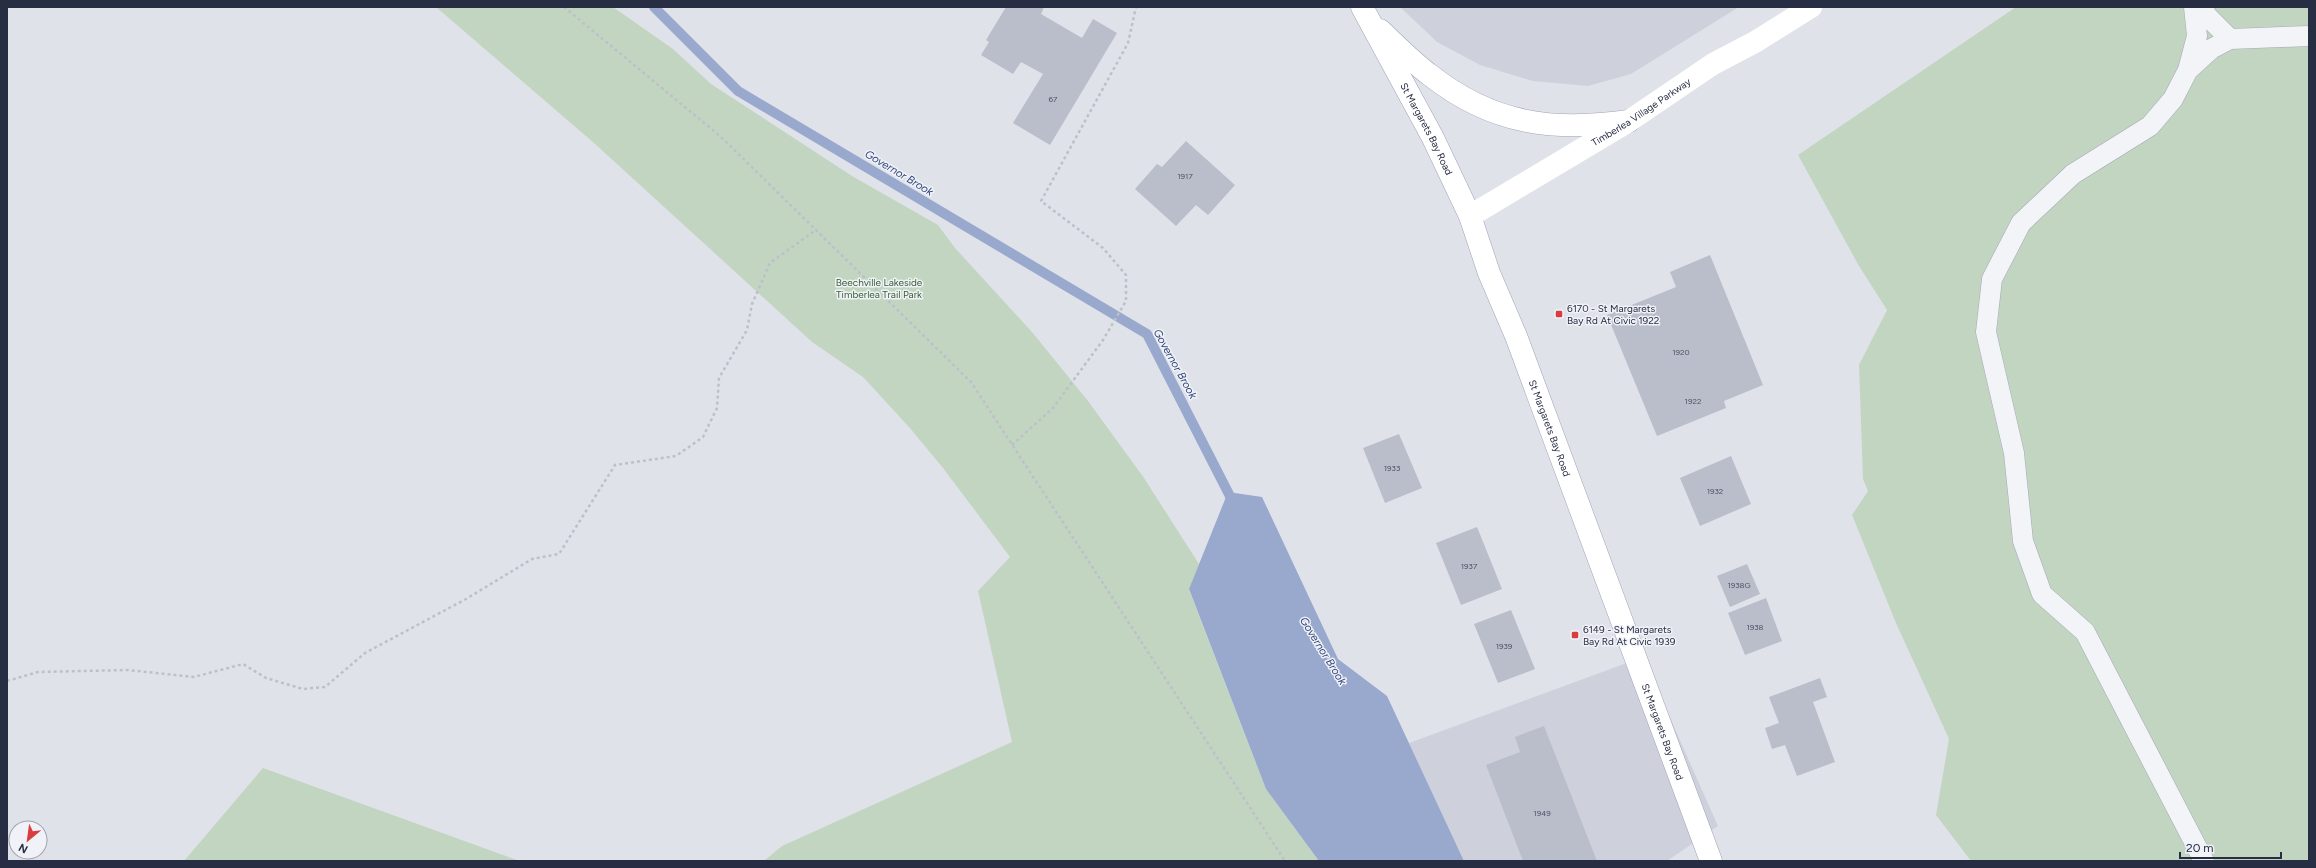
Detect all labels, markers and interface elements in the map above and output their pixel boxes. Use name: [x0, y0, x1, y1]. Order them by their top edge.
street label: Timberlea Village Parkway: [1589, 74, 1694, 149]
street label: St Margarets Bay Road: [1398, 80, 1456, 177]
house number: 67: [1049, 94, 1058, 104]
water label: Governor Brook: [862, 147, 936, 199]
house number: 1917: [1177, 171, 1193, 181]
park label: Beechville Lakeside Timberlea Trail Park: [836, 276, 923, 301]
place label: 6170 - St Margarets Bay Rd At Civic 1922: [1567, 302, 1659, 327]
marker: 6170 - St Margarets Bay Rd At Civic 1922: [1554, 309, 1564, 319]
water label: Governor Brook: [1151, 327, 1200, 402]
house number: 1920: [1672, 347, 1690, 357]
street label: St Margarets Bay Road: [1526, 378, 1574, 478]
house number: 1922: [1685, 396, 1701, 406]
house number: 1933: [1384, 463, 1400, 473]
house number: 1932: [1707, 486, 1723, 496]
house number: 1937: [1461, 561, 1478, 571]
house number: 1938G: [1727, 580, 1751, 590]
water label: Governor Brook: [1297, 615, 1349, 688]
house number: 1938: [1746, 622, 1764, 632]
place label: 6149 - St Margarets Bay Rd At Civic 1939: [1583, 623, 1676, 648]
marker: 6149 - St Margarets Bay Rd At Civic 1939: [1570, 630, 1580, 640]
house number: 1939: [1496, 641, 1513, 651]
street label: St Margarets Bay Road: [1639, 682, 1687, 782]
house number: 1949: [1533, 808, 1551, 818]
north arrow: [8, 820, 48, 860]
scale bar: [2180, 834, 2281, 860]
text: N: [17, 841, 30, 856]
text: 20 m: [2186, 841, 2214, 855]

